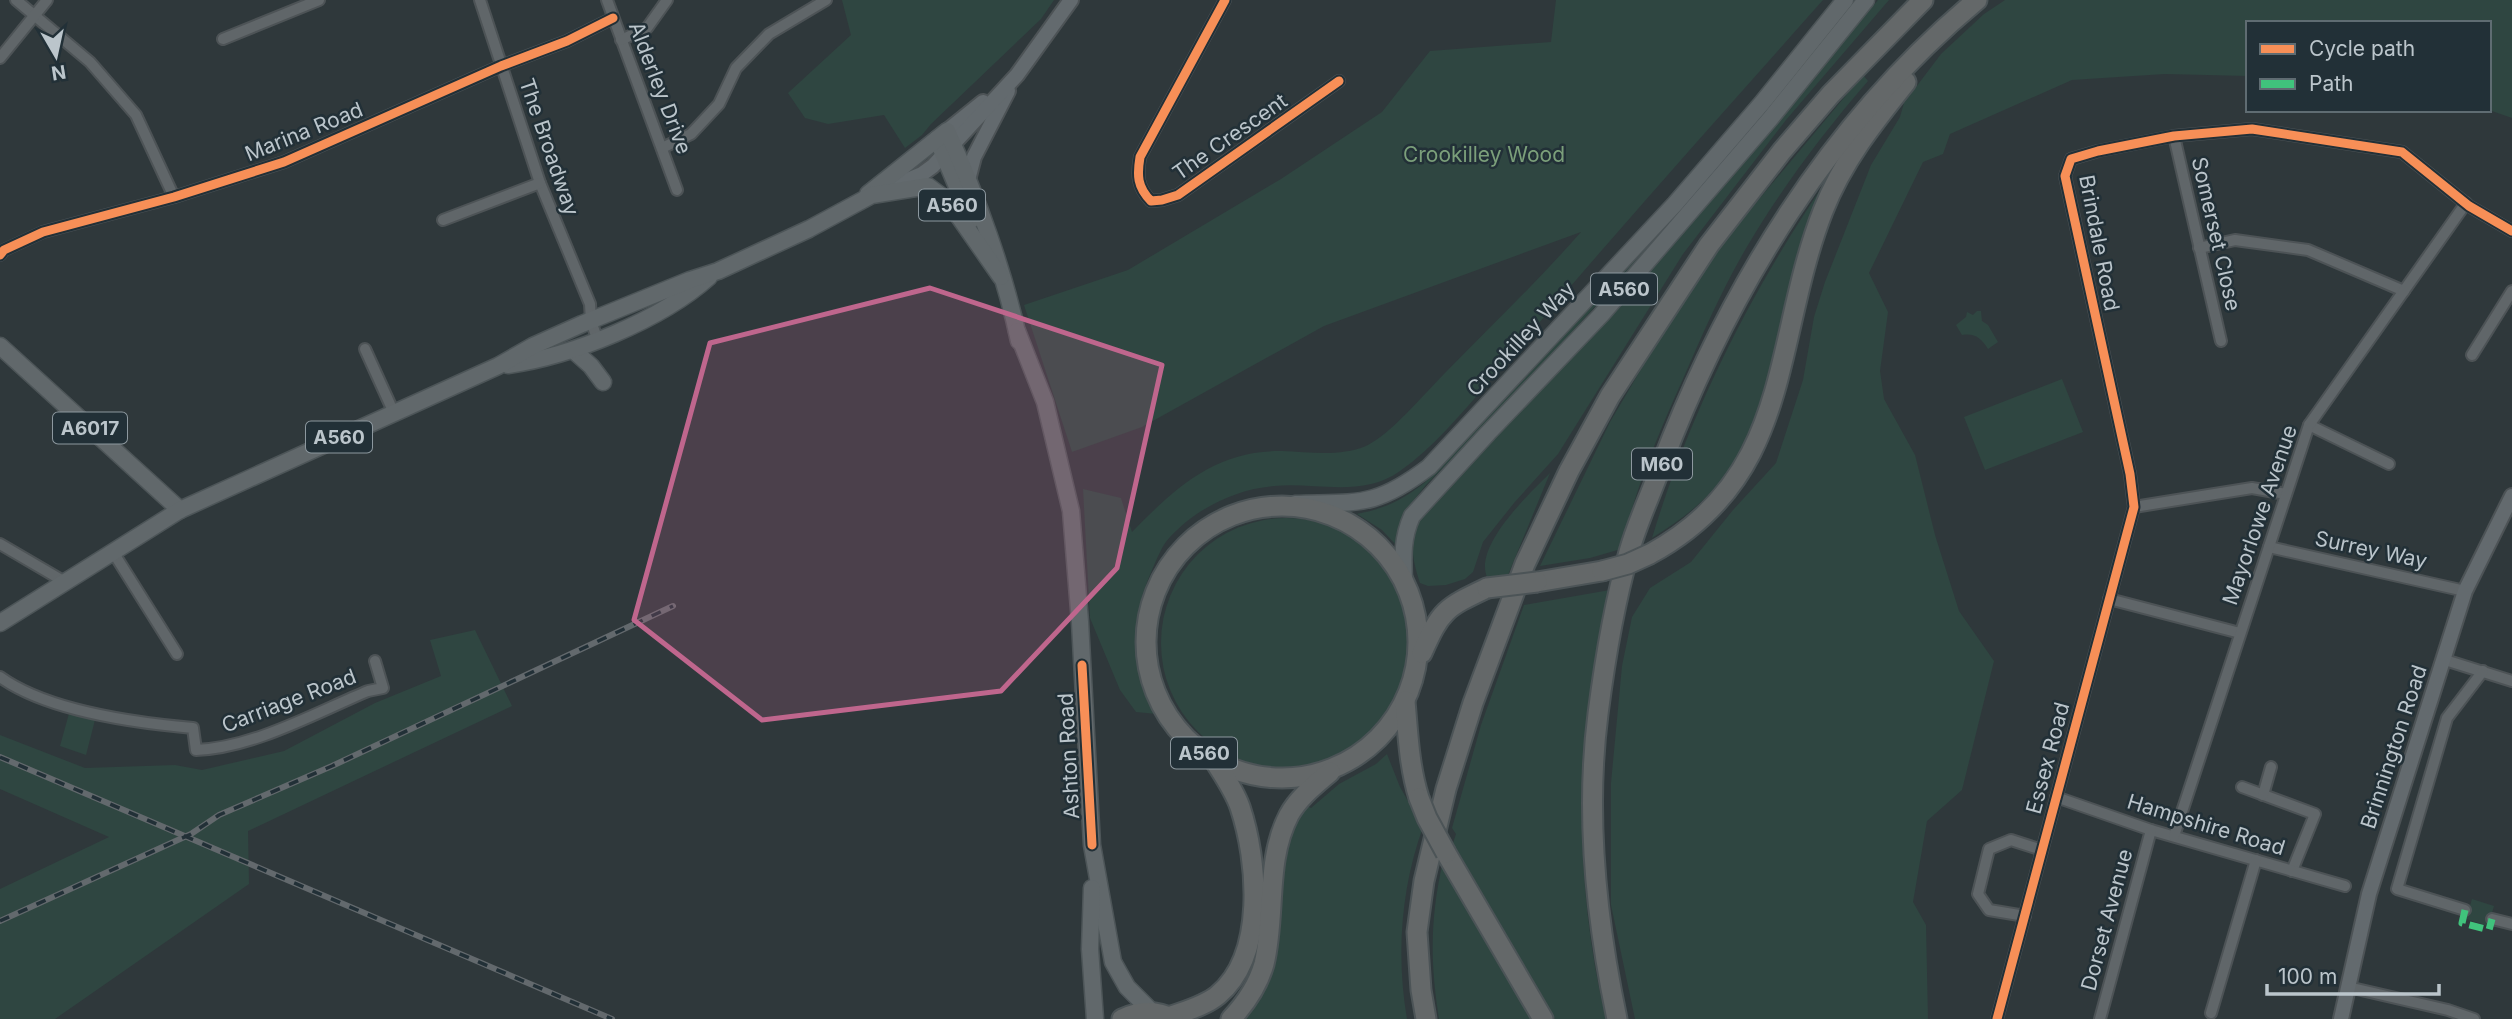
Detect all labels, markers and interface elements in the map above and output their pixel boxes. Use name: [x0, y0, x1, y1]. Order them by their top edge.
street label: Alderley Drive: [624, 18, 697, 157]
north arrow: [21, 21, 91, 91]
legend: [2246, 21, 2491, 112]
text: Cycle path: [2309, 36, 2415, 61]
text: N: [50, 60, 68, 85]
text: Path: [2309, 71, 2354, 96]
street label: The Broadway: [514, 75, 585, 219]
street label: The Crescent: [1168, 88, 1292, 185]
street label: Marina Road: [241, 97, 366, 167]
park label: Crookilley Wood: [1403, 142, 1565, 167]
street label: Somerset Close: [2187, 155, 2246, 313]
street label: Brindale Road: [2074, 173, 2125, 313]
road number: A560: [919, 190, 985, 220]
road number: A560: [1591, 274, 1657, 304]
street label: Crookilley Way: [1461, 276, 1580, 401]
road number: A6017: [53, 412, 127, 444]
road number: A560: [306, 422, 372, 452]
street label: Mayorlowe Avenue: [2217, 422, 2302, 608]
road number: M60: [1632, 449, 1692, 480]
street label: Surrey Way: [2313, 525, 2430, 574]
street label: Brinnington Road: [2355, 662, 2432, 832]
street label: Carriage Road: [218, 663, 360, 738]
street label: Ashton Road: [1053, 692, 1084, 820]
street label: Essex Road: [2021, 699, 2074, 816]
road number: A560: [1171, 738, 1237, 768]
street label: Hampshire Road: [2124, 789, 2288, 860]
street label: Dorset Avenue: [2076, 846, 2137, 993]
scale bar: [2267, 953, 2438, 997]
text: 100 m: [2278, 964, 2337, 989]

